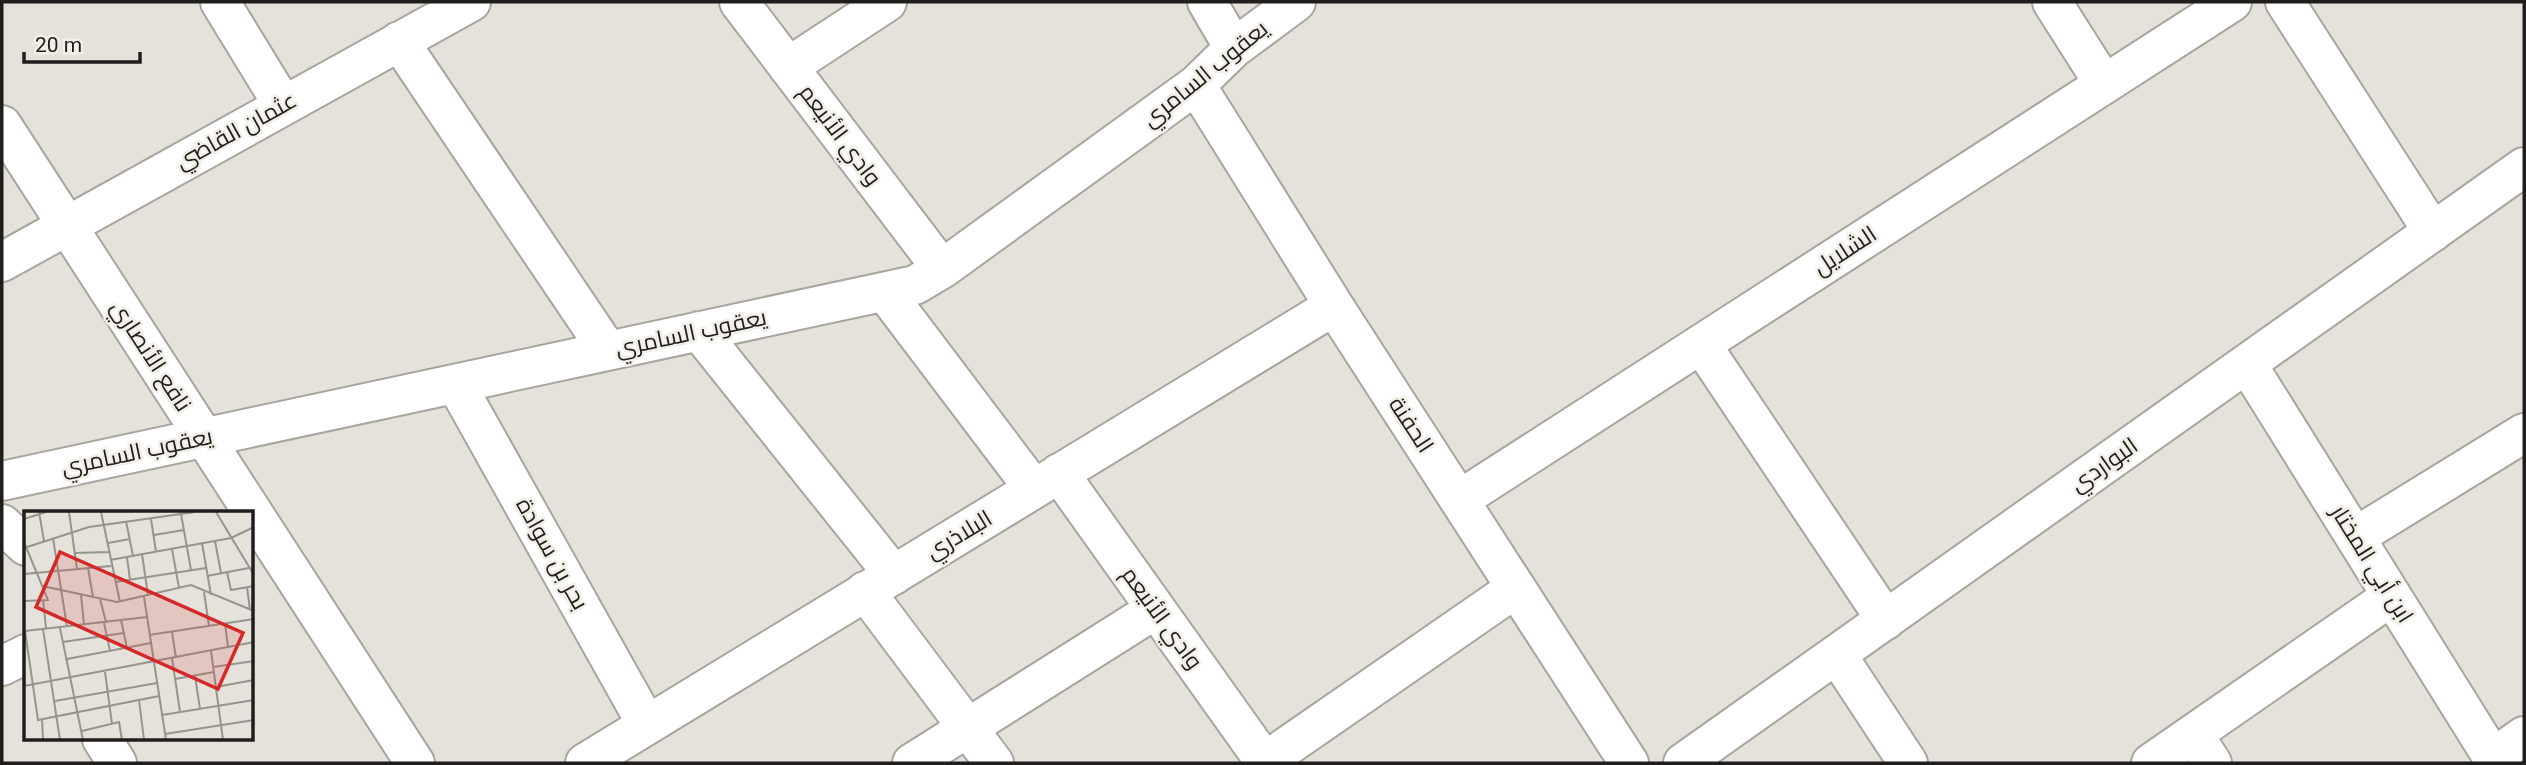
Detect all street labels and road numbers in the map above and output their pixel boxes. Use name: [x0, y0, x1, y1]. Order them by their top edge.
street label: يعقوب السامري: [1137, 15, 1276, 136]
street label: وادي الأنيعم: [790, 79, 887, 193]
street label: عثمان القاضي: [171, 87, 303, 178]
street label: الشلايل: [1808, 221, 1882, 281]
street label: نافع الأنصاري: [102, 295, 197, 419]
street label: يعقوب السامري: [613, 304, 770, 366]
street label: الحفنة: [1383, 392, 1439, 458]
street label: يعقوب السامري: [59, 423, 216, 485]
street label: البواردي: [2065, 432, 2145, 501]
street label: بحر بن سوادة: [510, 493, 594, 615]
street label: ابن أبي المختار: [2321, 497, 2421, 630]
street label: البلاذري: [921, 505, 999, 569]
street label: وادي الأنيعم: [1113, 562, 1208, 677]

